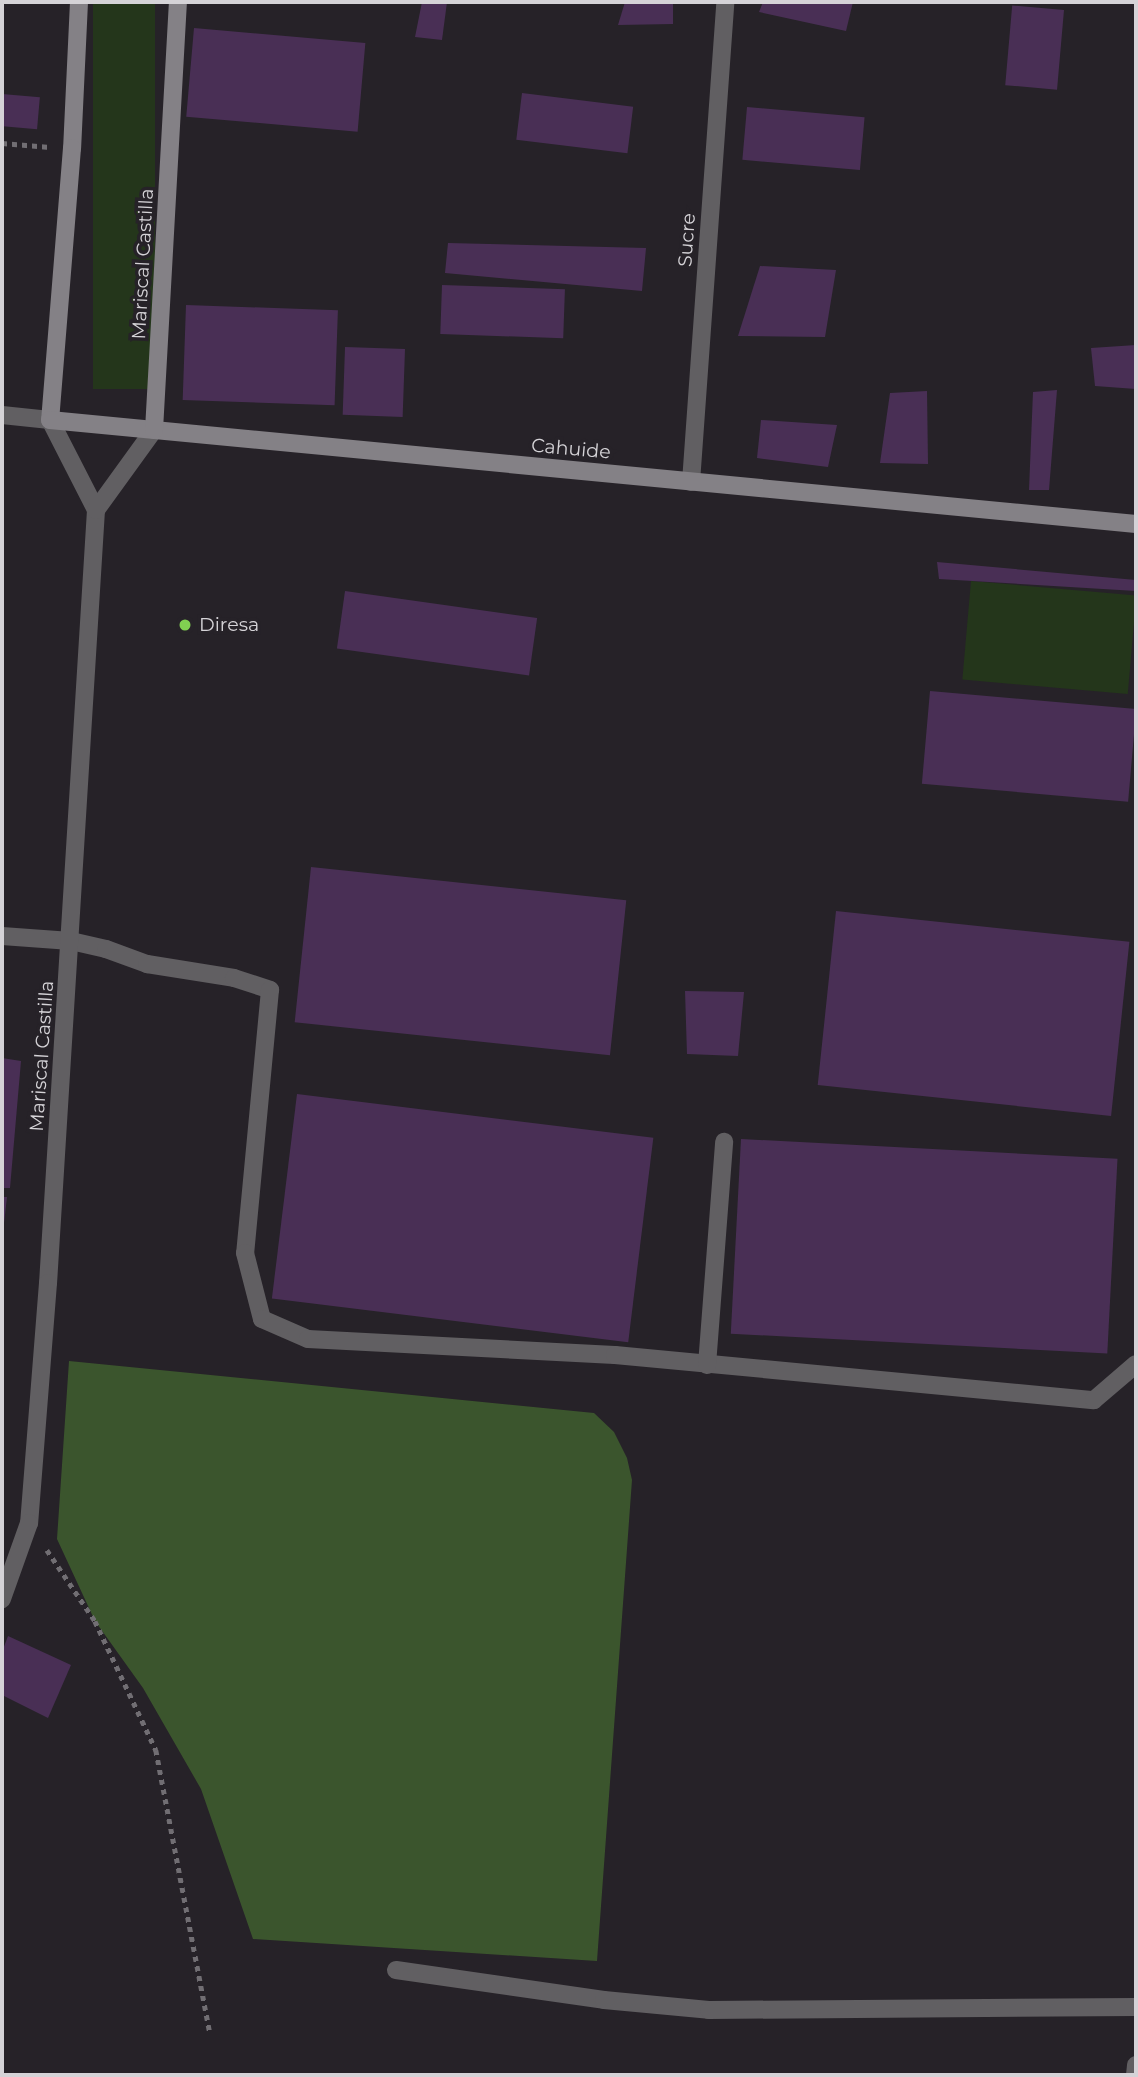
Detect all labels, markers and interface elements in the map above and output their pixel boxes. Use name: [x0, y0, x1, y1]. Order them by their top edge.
street label: Mariscal Castilla: [128, 188, 158, 340]
street label: Sucre: [674, 212, 700, 268]
street label: Cahuide: [530, 434, 612, 464]
place label: Diresa: [199, 614, 259, 636]
marker: Diresa: [177, 617, 193, 633]
street label: Mariscal Castilla: [25, 980, 59, 1132]

